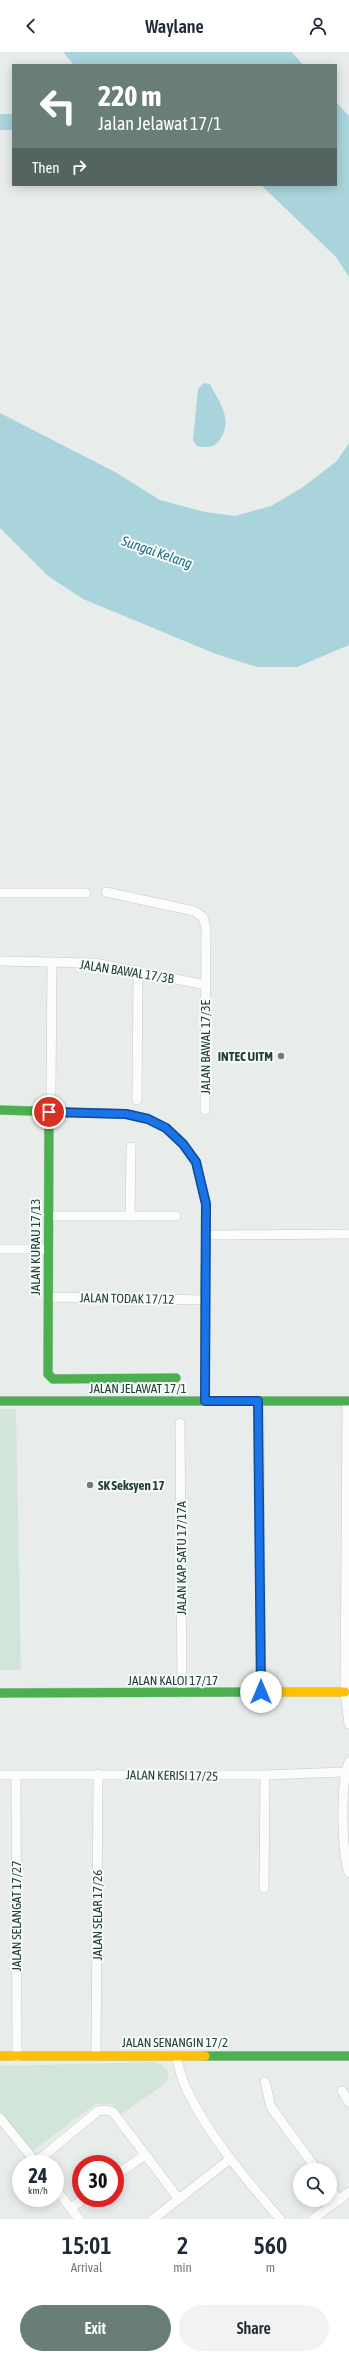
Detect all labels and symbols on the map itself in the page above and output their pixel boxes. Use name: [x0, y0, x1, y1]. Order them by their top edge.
water label: Sungai Kelang: [119, 532, 194, 572]
street label: JALAN BAWAL 17/3B: [79, 957, 176, 986]
street label: JALAN BAWAL 17/3E: [198, 999, 213, 1094]
place label: INTEC UITM: [218, 1049, 273, 1064]
marker: INTEC UITM: [276, 1051, 286, 1061]
pin: [32, 1095, 66, 1129]
street label: JALAN KURAU 17/13: [28, 1199, 43, 1295]
street label: JALAN TODAK 17/12: [79, 1290, 175, 1307]
street label: JALAN JELAWAT 17/1: [89, 1381, 187, 1396]
place label: SK Seksyen 17: [98, 1478, 165, 1493]
marker: SK Seksyen 17: [85, 1480, 95, 1490]
street label: JALAN KAP SATU 17/17A: [174, 1500, 189, 1615]
position arrow: [240, 1671, 282, 1713]
street label: JALAN KALOI 17/17: [128, 1673, 218, 1688]
street label: JALAN KERISI 17/25: [126, 1767, 218, 1784]
street label: JALAN SELANGAT 17/27: [9, 1861, 24, 1971]
street label: JALAN SELAR 17/26: [90, 1870, 105, 1960]
street label: JALAN SENANGIN 17/2: [122, 2035, 228, 2050]
speed limit sign: 30: [72, 2155, 124, 2207]

